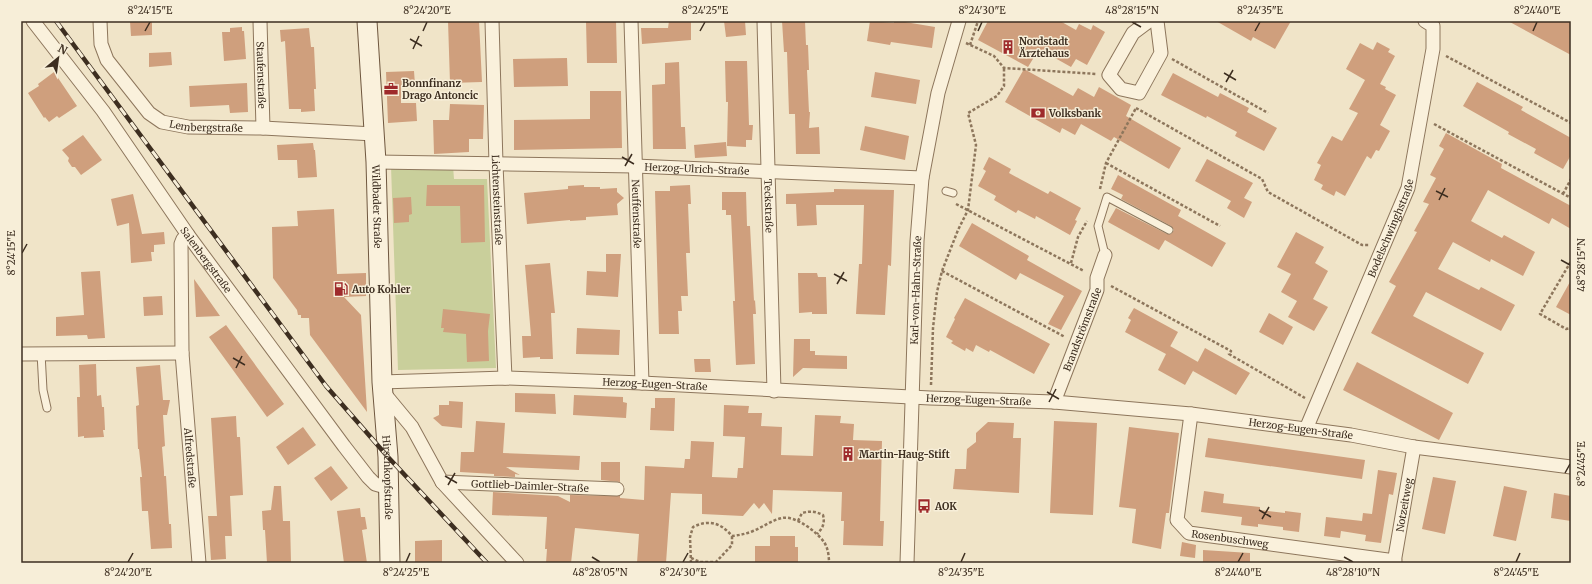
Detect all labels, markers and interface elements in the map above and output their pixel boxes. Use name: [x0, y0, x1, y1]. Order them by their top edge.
text: 8°24'15"E: [128, 4, 173, 17]
text: 8°24'20"E: [403, 4, 451, 17]
text: 8°24'25"E: [682, 4, 729, 17]
text: 8°24'30"E: [958, 4, 1006, 17]
text: 48°28'15"N: [1105, 4, 1159, 17]
text: 8°24'35"E: [1237, 4, 1284, 17]
text: 8°24'40"E: [1514, 4, 1561, 17]
place label: Nordstadt Ärztehaus: [1018, 35, 1069, 60]
north arrow: [38, 38, 78, 78]
building icon: Nordstadt Ärztehaus: [1000, 39, 1016, 55]
text: N: [56, 41, 70, 58]
street label: Staufenstraße: [254, 41, 268, 109]
place label: Bonnfinanz Drago Antoncic: [402, 77, 478, 102]
office icon: Bonnfinanz Drago Antoncic: [383, 81, 399, 97]
bank icon: Volksbank: [1030, 105, 1046, 121]
place label: Volksbank: [1048, 107, 1102, 120]
street label: Lembergstraße: [168, 118, 243, 135]
street label: Lichtensteinstraße: [489, 155, 505, 245]
street label: Herzog-Ulrich-Straße: [644, 160, 750, 178]
street label: Wildbader Straße: [369, 164, 384, 249]
street label: Bodelschwinghstraße: [1365, 178, 1416, 279]
street label: Neuffenstraße: [629, 179, 644, 249]
street label: Teckstraße: [761, 179, 776, 233]
street label: Salenbergstraße: [177, 224, 234, 295]
text: 8°24'15"E: [5, 230, 18, 275]
street label: Karl-von-Hahn-Straße: [908, 235, 924, 345]
text: 48°28'15"N: [1575, 238, 1588, 292]
fuel station icon: Auto Kohler: [333, 281, 349, 297]
place label: Auto Kohler: [351, 283, 411, 296]
street label: Brandströmstraße: [1060, 286, 1104, 373]
street label: Herzog-Eugen-Straße: [602, 376, 708, 393]
street label: Herzog-Eugen-Straße: [926, 392, 1031, 408]
street label: Herzog-Eugen-Straße: [1248, 416, 1354, 442]
street label: Alfredstraße: [181, 426, 199, 489]
street label: Hirschkopfstraße: [379, 435, 395, 520]
text: 8°24'45"E: [1575, 441, 1588, 487]
building icon: Martin-Haug-Stift: [840, 446, 856, 462]
place label: Martin-Haug-Stift: [859, 448, 950, 461]
street label: Gottlieb-Daimler-Straße: [471, 477, 589, 495]
street label: Notzeitweg: [1393, 477, 1416, 533]
bus stop icon: AOK: [916, 498, 932, 514]
place label: AOK: [934, 500, 957, 513]
street label: Rosenbuschweg: [1191, 527, 1269, 551]
text: 8°24'20"E: [104, 566, 152, 579]
text: 8°24'25"E: [383, 566, 430, 579]
text: 48°28'05"N: [572, 566, 628, 579]
text: 8°24'30"E: [659, 566, 707, 579]
text: 8°24'35"E: [938, 566, 985, 579]
text: 8°24'40"E: [1215, 566, 1262, 579]
text: 48°28'10"N: [1326, 566, 1380, 579]
text: 8°24'45"E: [1493, 566, 1539, 579]

